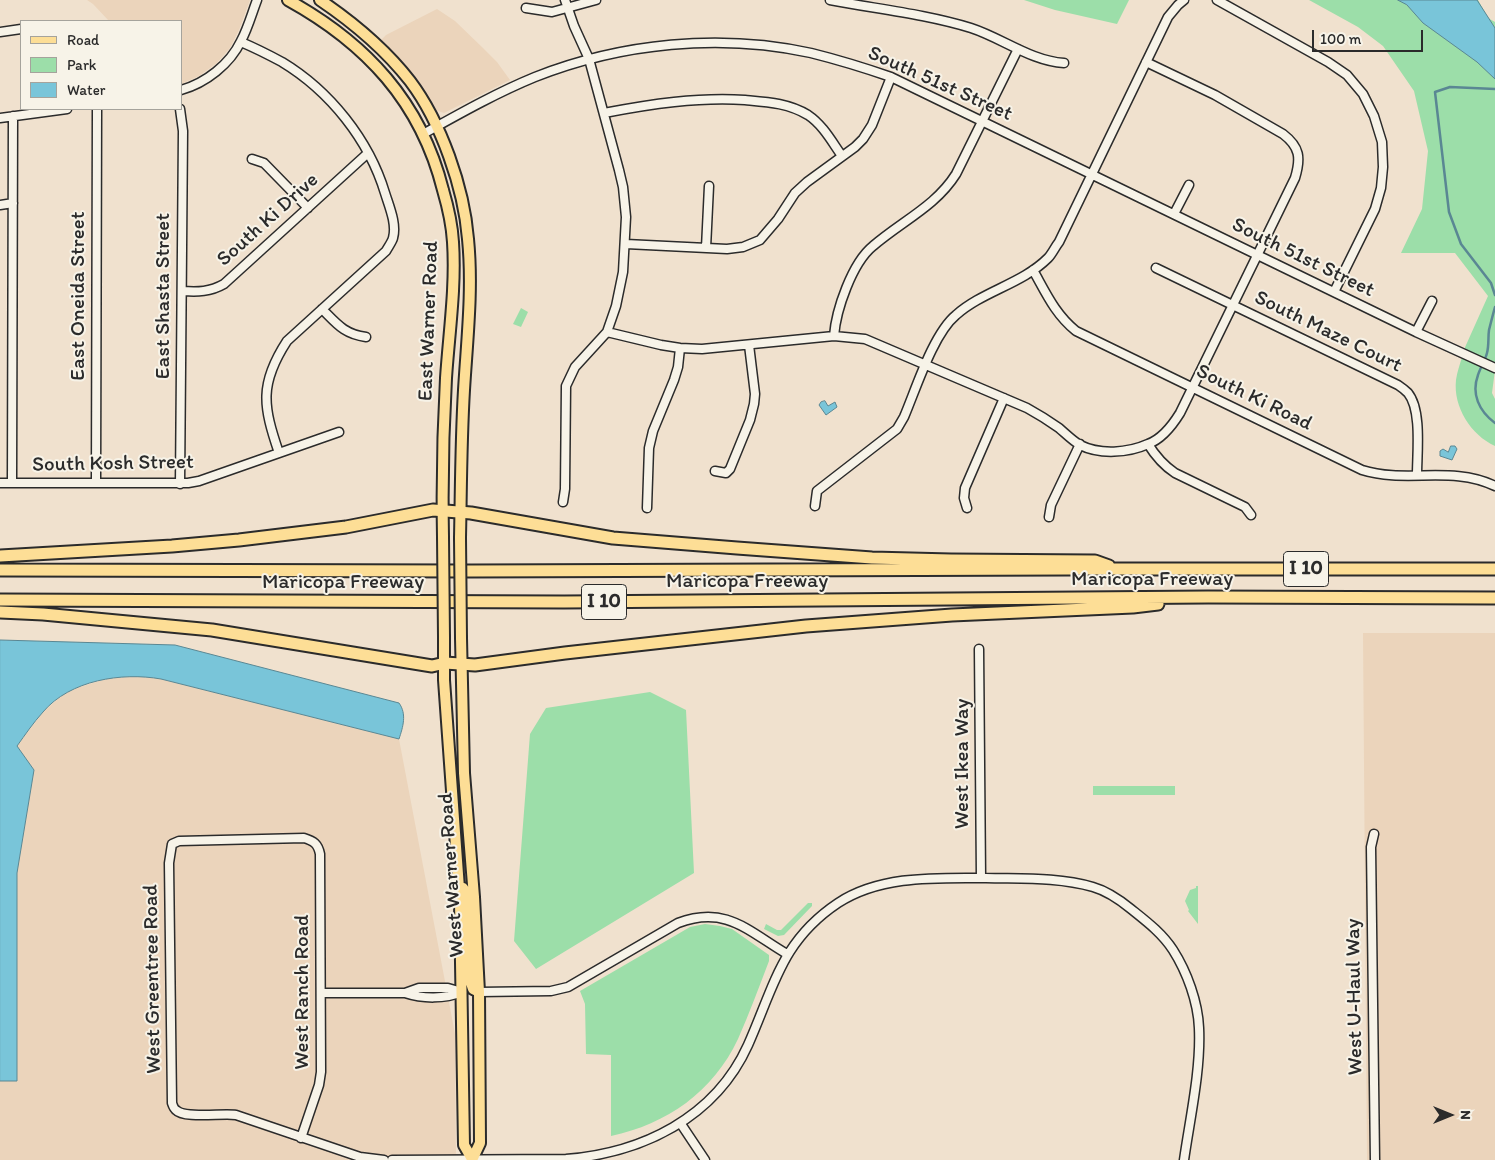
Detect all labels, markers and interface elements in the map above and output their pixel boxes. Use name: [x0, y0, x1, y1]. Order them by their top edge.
legend: [20, 20, 182, 110]
scale bar: [1315, 20, 1426, 52]
text: 100 m: [1320, 30, 1361, 48]
text: Road: [67, 31, 99, 49]
street label: South 51st Street: [864, 41, 1016, 127]
text: Park: [67, 56, 97, 74]
text: Water: [67, 81, 105, 99]
street label: South Ki Drive: [212, 168, 324, 272]
street label: East Oneida Street: [66, 211, 92, 381]
street label: East Shasta Street: [151, 213, 177, 379]
street label: South 51st Street: [1228, 213, 1378, 303]
street label: East Warner Road: [414, 240, 444, 402]
street label: South Maze Court: [1250, 285, 1406, 379]
street label: South Ki Road: [1192, 359, 1316, 437]
street label: South Kosh Street: [32, 450, 194, 478]
road number: I 10: [1284, 552, 1328, 586]
street label: Maricopa Freeway: [1071, 567, 1233, 593]
street label: Maricopa Freeway: [666, 569, 828, 595]
street label: Maricopa Freeway: [262, 570, 424, 596]
road number: I 10: [582, 584, 626, 620]
street label: West Ikea Way: [950, 699, 976, 829]
street label: West Warner Road: [434, 792, 470, 958]
street label: West Greentree Road: [139, 884, 167, 1074]
street label: West Ranch Road: [290, 914, 316, 1070]
street label: West U-Haul Way: [1341, 918, 1369, 1076]
north arrow: [1425, 1090, 1475, 1140]
text: N: [1457, 1110, 1474, 1120]

